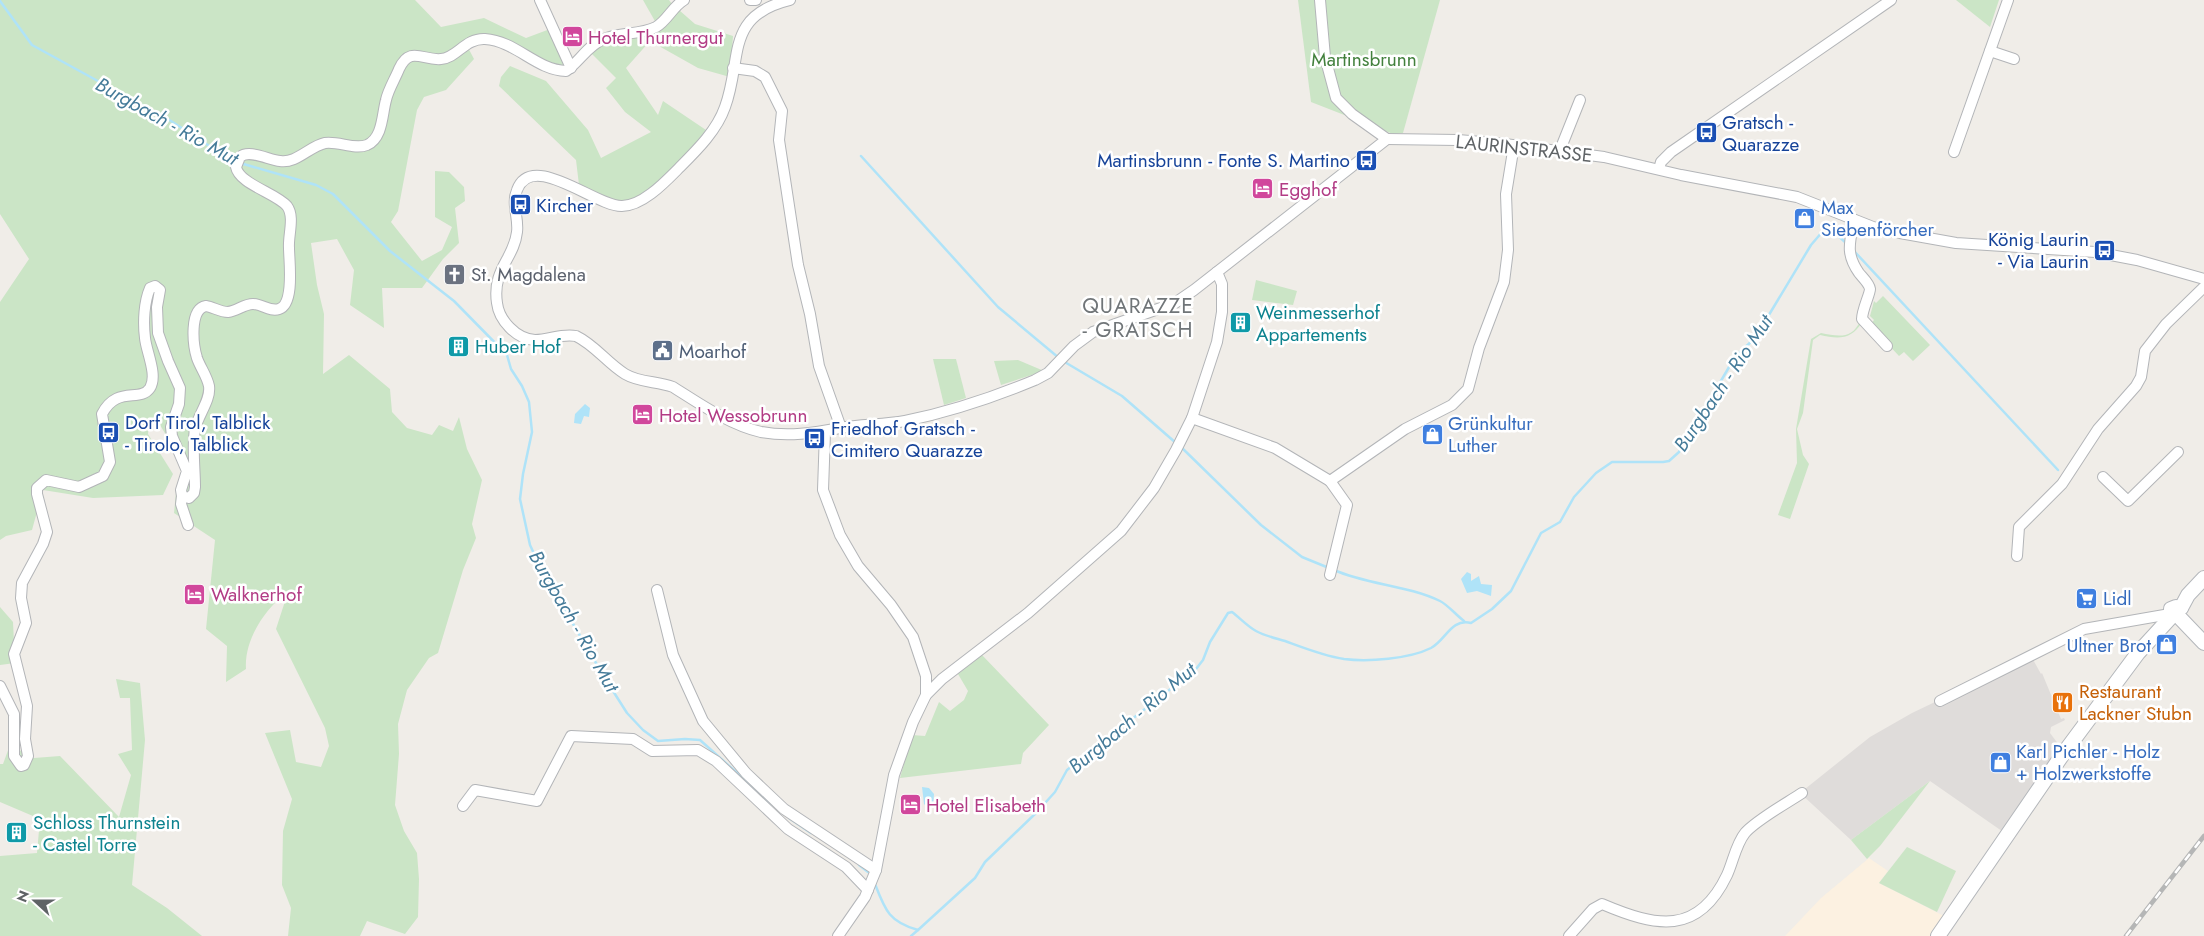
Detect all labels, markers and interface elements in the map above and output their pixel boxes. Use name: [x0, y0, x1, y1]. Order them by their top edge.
place label: Hotel Thurnergut: [588, 24, 723, 51]
hotel icon: Hotel Thurnergut: [560, 25, 584, 49]
park label: Martinsbrunn: [1311, 46, 1417, 73]
water label: Burgbach - Rio Mut: [90, 70, 245, 173]
place label: Gratsch - Quarazze: [1722, 109, 1800, 158]
bus stop icon: Gratsch - Quarazze: [1694, 121, 1718, 145]
street label: LAURINSTRASSE: [1454, 128, 1594, 169]
place label: Martinsbrunn - Fonte S. Martino: [1097, 147, 1350, 174]
bus stop icon: Martinsbrunn - Fonte S. Martino: [1354, 148, 1378, 172]
place label: Egghof: [1279, 176, 1337, 203]
hotel icon: Egghof: [1251, 177, 1275, 201]
place label: Kircher: [536, 192, 594, 219]
bus stop icon: Kircher: [508, 193, 532, 217]
place label: Max Siebenförcher: [1821, 194, 1935, 243]
shop icon: Max Siebenförcher: [1793, 206, 1817, 230]
place label: König Laurin - Via Laurin: [1988, 226, 2089, 275]
bus stop icon: König Laurin - Via Laurin: [2093, 238, 2117, 262]
place label: St. Magdalena: [471, 261, 586, 288]
church icon: St. Magdalena: [443, 262, 467, 286]
district label: QUARAZZE - GRATSCH: [1082, 291, 1194, 345]
place label: Weinmesserhof Appartements: [1256, 299, 1381, 348]
water label: Burgbach - Rio Mut: [1667, 308, 1781, 457]
building icon: Weinmesserhof Appartements: [1228, 311, 1252, 335]
place label: Huber Hof: [475, 333, 561, 360]
building icon: Huber Hof: [447, 334, 471, 358]
place label: Moarhof: [679, 338, 747, 365]
public building icon: Moarhof: [651, 339, 675, 363]
place label: Hotel Wessobrunn: [659, 402, 807, 429]
hotel icon: Hotel Wessobrunn: [631, 403, 655, 427]
place label: Dorf Tirol, Talblick - Tirolo, Talblick: [125, 409, 271, 458]
place label: Grünkultur Luther: [1448, 410, 1533, 459]
place label: Friedhof Gratsch - Cimitero Quarazze: [831, 415, 983, 464]
bus stop icon: Dorf Tirol, Talblick - Tirolo, Talblick: [97, 421, 121, 445]
shop icon: Grünkultur Luther: [1420, 422, 1444, 446]
bus stop icon: Friedhof Gratsch - Cimitero Quarazze: [803, 427, 827, 451]
water label: Burgbach - Rio Mut: [521, 545, 627, 699]
place label: Walknerhof: [211, 581, 302, 608]
hotel icon: Walknerhof: [183, 582, 207, 606]
place label: Lidl: [2103, 585, 2132, 612]
supermarket icon: Lidl: [2075, 586, 2099, 610]
place label: Ultner Brot: [2066, 632, 2151, 659]
shop icon: Ultner Brot: [2155, 633, 2179, 657]
water label: Burgbach - Rio Mut: [1062, 655, 1204, 781]
place label: Restaurant Lackner Stubn: [2079, 678, 2192, 727]
restaurant icon: Restaurant Lackner Stubn: [2051, 690, 2075, 714]
place label: Karl Pichler - Holz + Holzwerkstoffe: [2016, 738, 2160, 787]
shop icon: Karl Pichler - Holz + Holzwerkstoffe: [1988, 750, 2012, 774]
place label: Hotel Elisabeth: [926, 792, 1046, 819]
hotel icon: Hotel Elisabeth: [898, 793, 922, 817]
place label: Schloss Thurnstein - Castel Torre: [33, 809, 180, 858]
building icon: Schloss Thurnstein - Castel Torre: [5, 821, 29, 845]
north arrow: [10, 876, 60, 926]
text: N: [12, 888, 34, 905]

